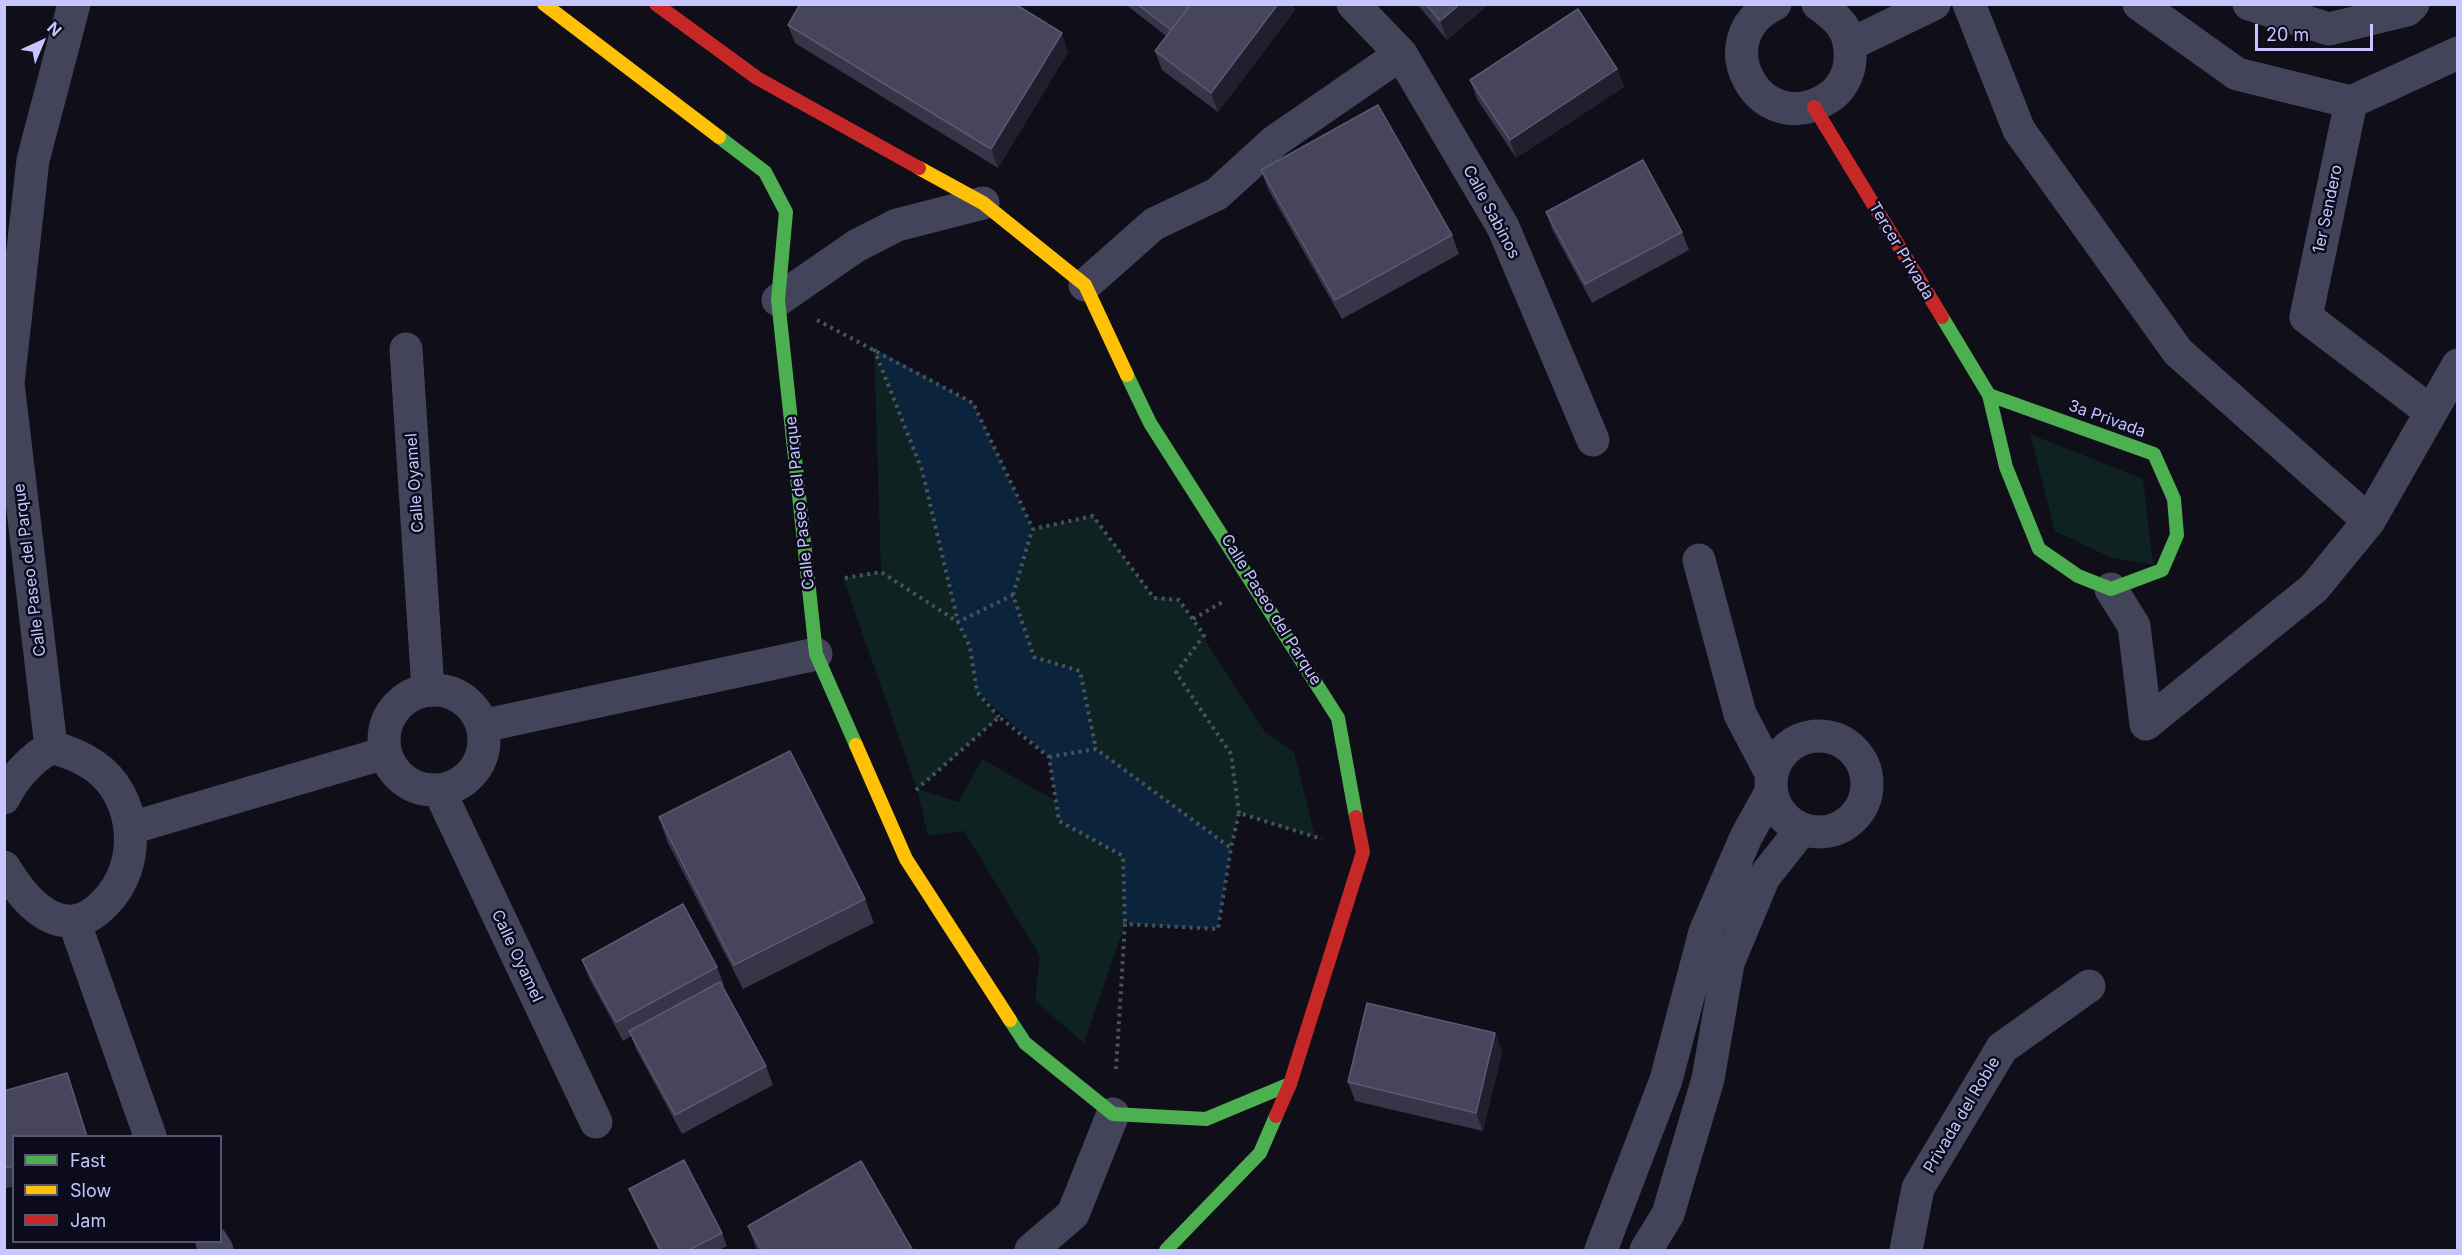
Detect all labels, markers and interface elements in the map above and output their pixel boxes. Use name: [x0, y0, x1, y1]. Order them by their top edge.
north arrow: [12, 12, 72, 72]
scale bar: [2258, 12, 2376, 50]
text: N: [43, 18, 66, 40]
text: 20 m: [2266, 24, 2309, 45]
street label: Calle Sabinos: [1458, 162, 1524, 262]
street label: 1er Sendero: [2309, 163, 2347, 255]
street label: Tercer Privada: [1864, 199, 1938, 303]
street label: 3a Privada: [2066, 396, 2148, 442]
street label: Calle Paseo del Parque: [781, 415, 819, 591]
street label: Calle Oyamel: [402, 433, 428, 533]
street label: Calle Paseo del Parque: [10, 482, 50, 658]
street label: Calle Paseo del Parque: [1217, 531, 1325, 689]
street label: Calle Oyamel: [487, 907, 547, 1005]
street label: Privada del Roble: [1920, 1054, 2004, 1176]
legend: [12, 1135, 222, 1243]
text: Fast: [70, 1150, 106, 1171]
text: Slow: [70, 1180, 111, 1201]
text: Jam: [70, 1210, 106, 1231]

